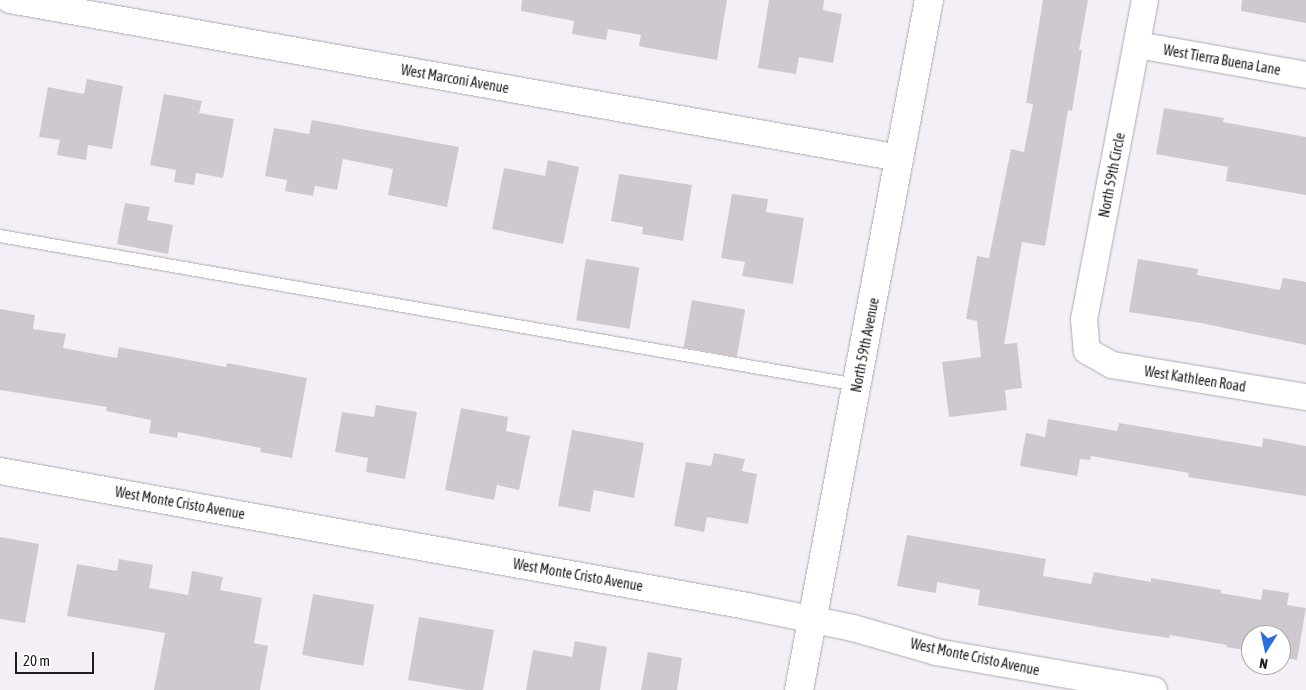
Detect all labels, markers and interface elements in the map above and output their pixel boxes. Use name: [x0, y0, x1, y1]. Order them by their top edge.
street label: West Tierra Buena Lane: [1162, 41, 1282, 79]
street label: West Marconi Avenue: [400, 61, 510, 97]
street label: North 59th Circle: [1096, 131, 1128, 219]
street label: North 59th Avenue: [848, 296, 882, 394]
street label: West Kathleen Road: [1143, 363, 1247, 395]
street label: West Monte Cristo Avenue: [114, 483, 246, 523]
street label: West Monte Cristo Avenue: [512, 555, 644, 595]
north arrow: [1241, 625, 1291, 675]
street label: West Monte Cristo Avenue: [909, 635, 1041, 679]
scale bar: [18, 642, 96, 674]
text: 20 m: [23, 652, 50, 669]
text: N: [1258, 655, 1269, 672]

